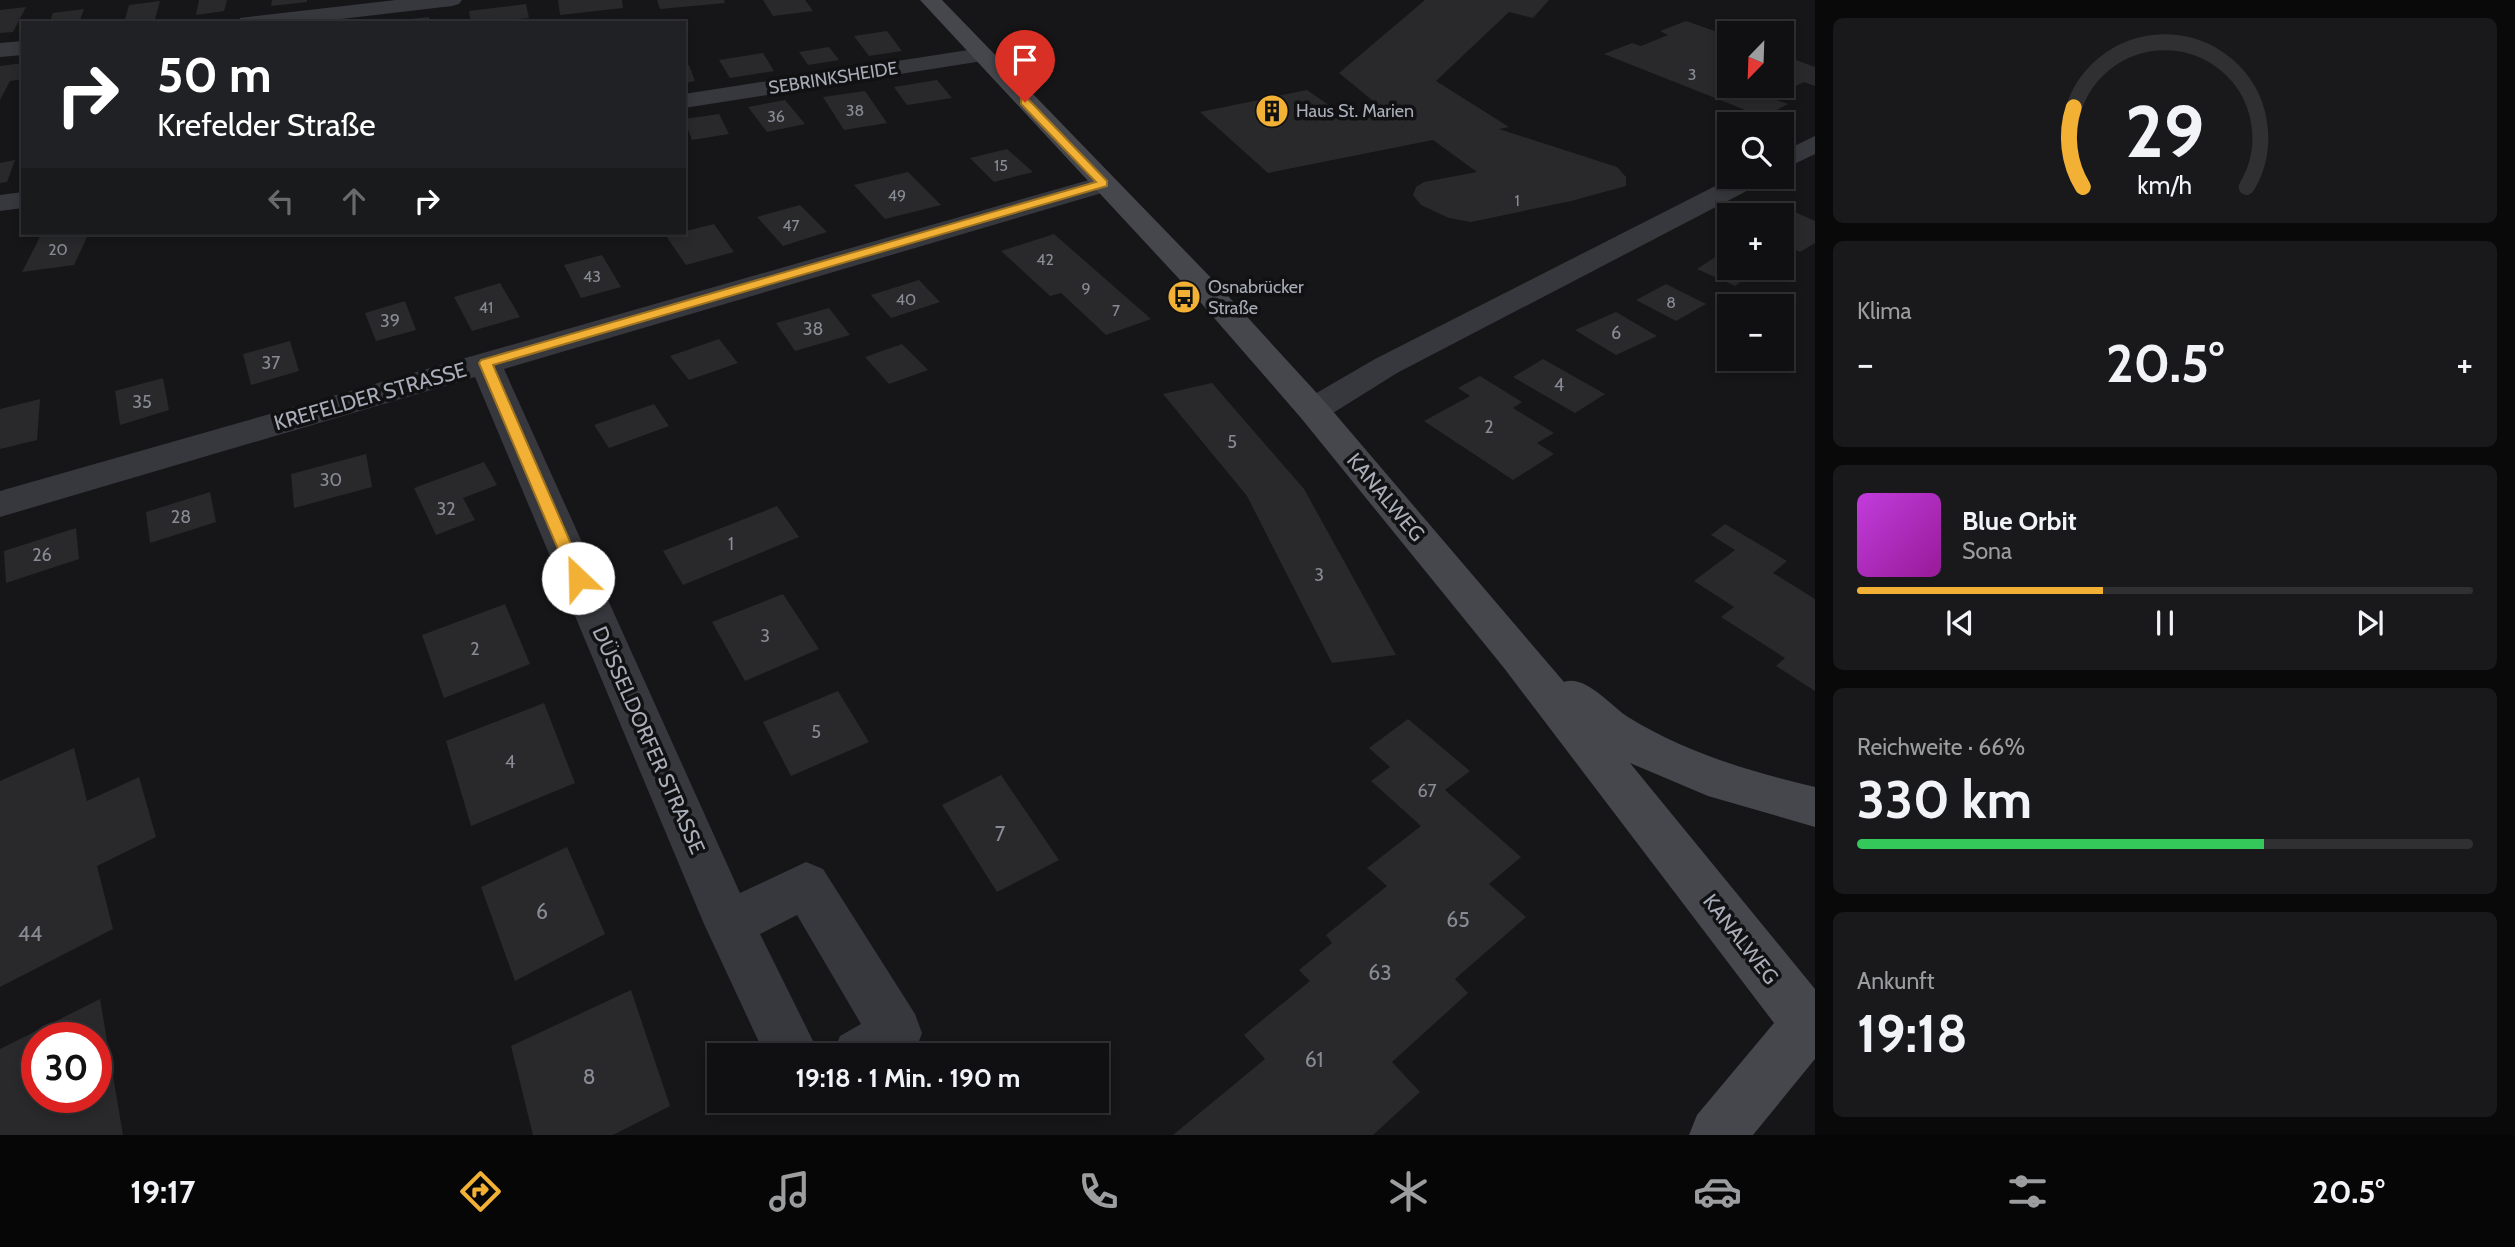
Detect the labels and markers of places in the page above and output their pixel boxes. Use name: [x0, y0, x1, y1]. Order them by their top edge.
pin: [995, 30, 1055, 102]
building icon: Haus St. Marien: [1253, 92, 1291, 130]
place label: Haus St. Marien: [1296, 100, 1414, 122]
place label: Osnabrücker Straße: [1208, 276, 1304, 319]
bus stop icon: Osnabrücker Straße: [1165, 278, 1203, 316]

